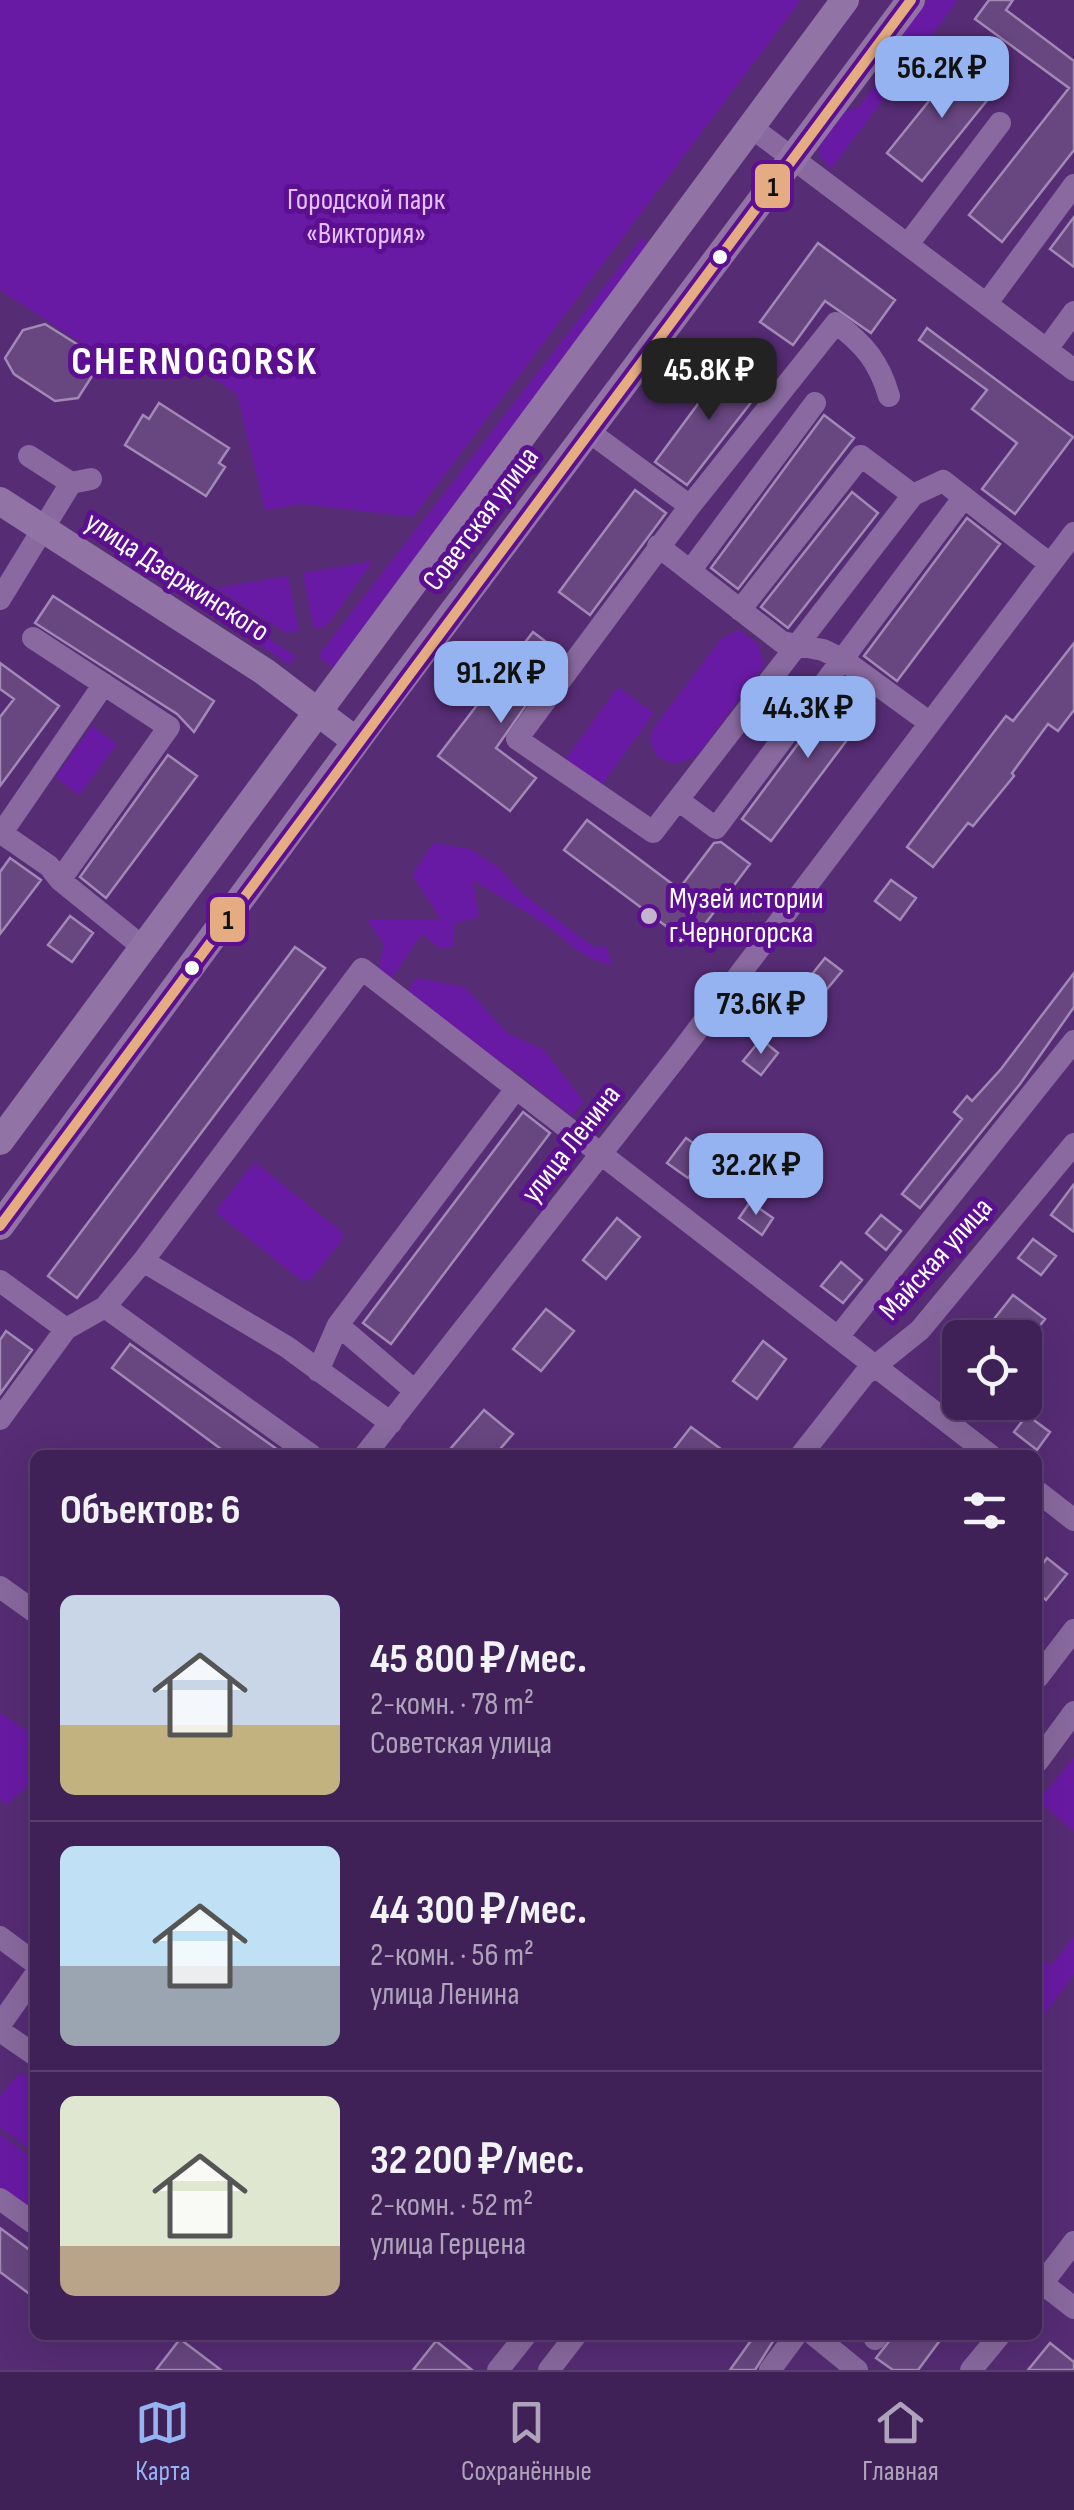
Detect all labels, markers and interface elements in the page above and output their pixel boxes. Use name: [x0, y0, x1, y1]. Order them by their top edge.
pin: 56.2K ₽: [850, 36, 1034, 121]
text: 56.2K ₽: [897, 49, 987, 88]
line badge: 1: [753, 162, 792, 210]
text: 1: [768, 171, 779, 204]
park label: Городской парк «Виктория»: [287, 182, 446, 252]
unlabelled marker: [710, 247, 730, 267]
district label: CHERNOGORSK: [71, 338, 319, 386]
pin: 45.8K ₽: [617, 338, 801, 423]
text: 45.8K ₽: [664, 351, 754, 390]
street label: Советская улица: [415, 440, 547, 598]
street label: улица Дзержинского: [78, 504, 276, 650]
pin: 91.2K ₽: [409, 641, 593, 726]
text: 91.2K ₽: [456, 654, 546, 693]
pin: 44.3K ₽: [716, 676, 900, 761]
text: 44.3K ₽: [763, 689, 853, 728]
place label: Музей истории г.Черногорска: [669, 881, 823, 951]
line badge: 1: [208, 895, 247, 944]
text: 1: [223, 904, 234, 937]
marker: Музей истории г.Черногорска: [638, 905, 660, 927]
unlabelled marker: [182, 958, 202, 978]
pin: 73.6K ₽: [669, 972, 853, 1057]
text: 73.6K ₽: [716, 985, 806, 1024]
street label: улица Ленина: [514, 1078, 628, 1210]
pin: 32.2K ₽: [664, 1133, 848, 1218]
text: 32.2K ₽: [711, 1146, 801, 1185]
street label: Майская улица: [872, 1190, 1000, 1328]
map controls: [942, 1320, 1042, 1420]
button: locate: [942, 1320, 1042, 1420]
icon: filters: [957, 1483, 1012, 1538]
text: Объектов: 6: [60, 1485, 240, 1536]
text: 45 800 ₽/мес.: [370, 1634, 587, 1685]
icon: home: [140, 1635, 260, 1755]
text: 2-комн. · 78 m²: [370, 1685, 534, 1724]
text: Советская улица: [370, 1724, 552, 1763]
text: 44 300 ₽/мес.: [370, 1885, 587, 1936]
icon: home: [140, 1886, 260, 2006]
text: 2-комн. · 56 m²: [370, 1936, 534, 1975]
text: улица Ленина: [370, 1975, 520, 2014]
text: 32 200 ₽/мес.: [370, 2135, 585, 2186]
icon: home: [140, 2136, 260, 2256]
text: 2-комн. · 52 m²: [370, 2186, 533, 2225]
text: улица Герцена: [370, 2225, 526, 2264]
tab: Карта: [135, 2395, 190, 2488]
tab: Сохранённые: [461, 2395, 592, 2488]
tab: Главная: [862, 2395, 939, 2488]

